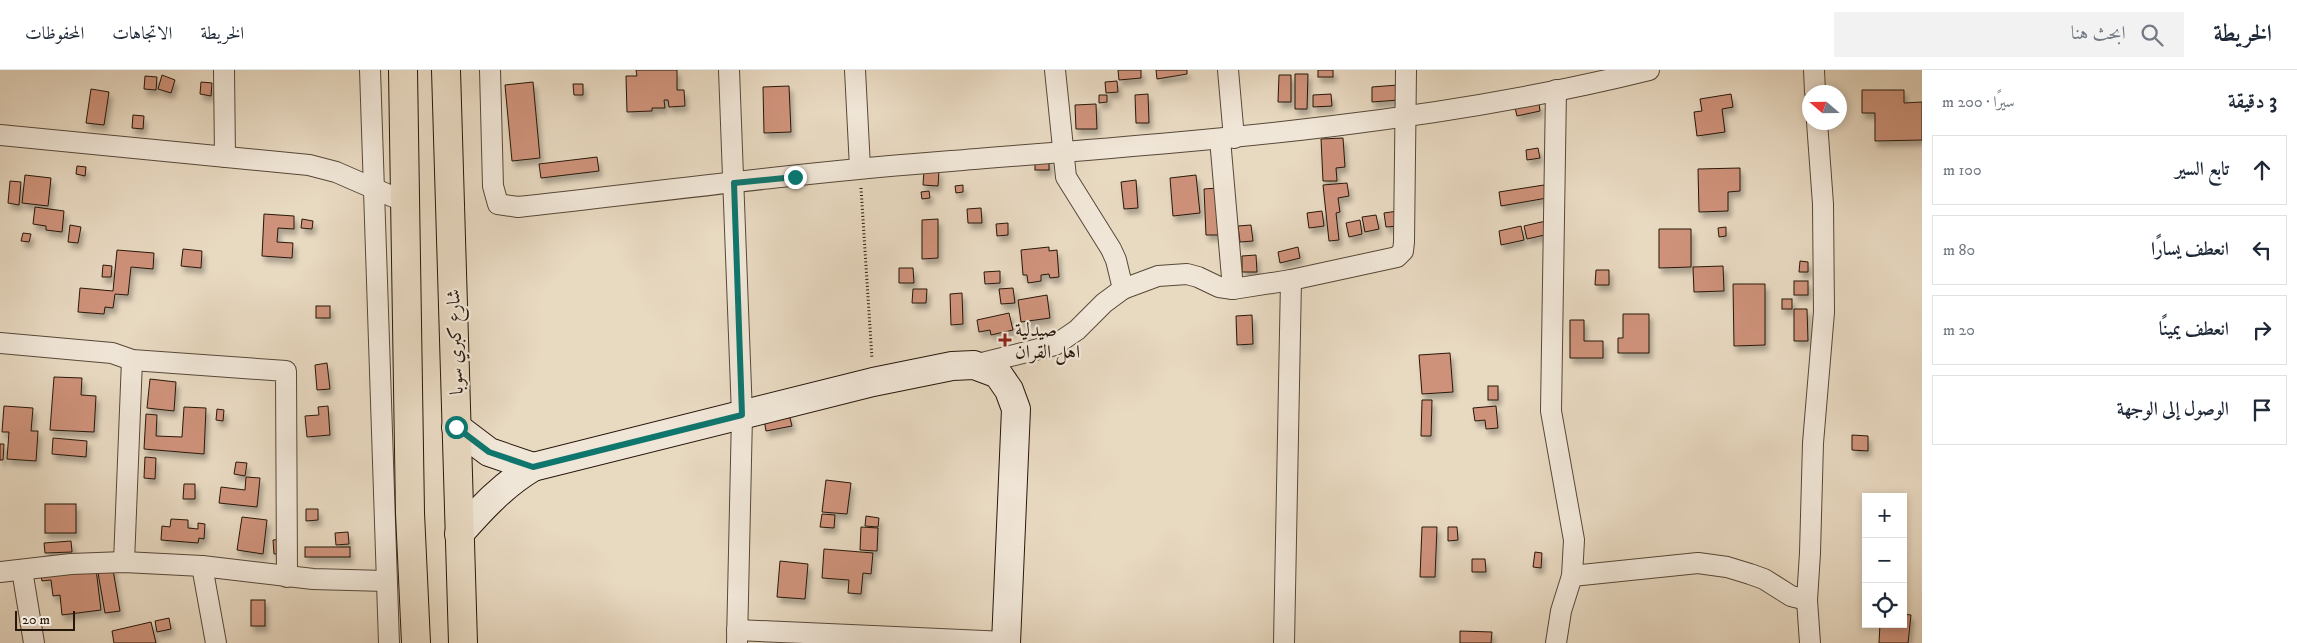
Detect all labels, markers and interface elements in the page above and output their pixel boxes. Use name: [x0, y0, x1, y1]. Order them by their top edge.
search box: [1834, 12, 2184, 57]
text: الخريطة: [2214, 19, 2272, 49]
icon: search: [2138, 21, 2166, 49]
text: ابحث هنا: [2071, 22, 2126, 45]
text: المحفوظات: [25, 23, 84, 45]
text: الاتجاهات: [112, 23, 172, 45]
text: الخريطة: [200, 23, 244, 45]
north arrow: [1802, 85, 1847, 130]
text: 3 دقيقة: [2228, 89, 2277, 115]
text: سيرًا · 200 m: [1942, 92, 2015, 112]
icon: ahead: [2248, 156, 2276, 184]
text: تابع السير: [2175, 158, 2229, 181]
text: 100 m: [1943, 160, 1982, 180]
route end: [784, 166, 807, 189]
icon: left: [2248, 236, 2276, 264]
text: انعطف يسارًا: [2151, 238, 2229, 261]
text: 80 m: [1943, 240, 1975, 260]
street label: شارع كبري سوبا: [442, 289, 472, 395]
icon: right: [2248, 316, 2276, 344]
text: انعطف يمينًا: [2159, 318, 2229, 341]
place label: صيدلية اهل القران: [1015, 319, 1080, 365]
text: 20 m: [1943, 320, 1975, 340]
marker: صيدلية اهل القران: [999, 334, 1011, 346]
icon: arrive: [2248, 396, 2276, 424]
text: الوصول إلى الوجهة: [2117, 398, 2229, 421]
route start: [445, 416, 468, 439]
map controls: [1862, 493, 1907, 628]
button: +: [1862, 493, 1907, 538]
button: −: [1862, 538, 1907, 583]
button: locate: [1862, 583, 1907, 628]
scale bar: [15, 608, 75, 631]
text: 20 m: [22, 611, 50, 629]

